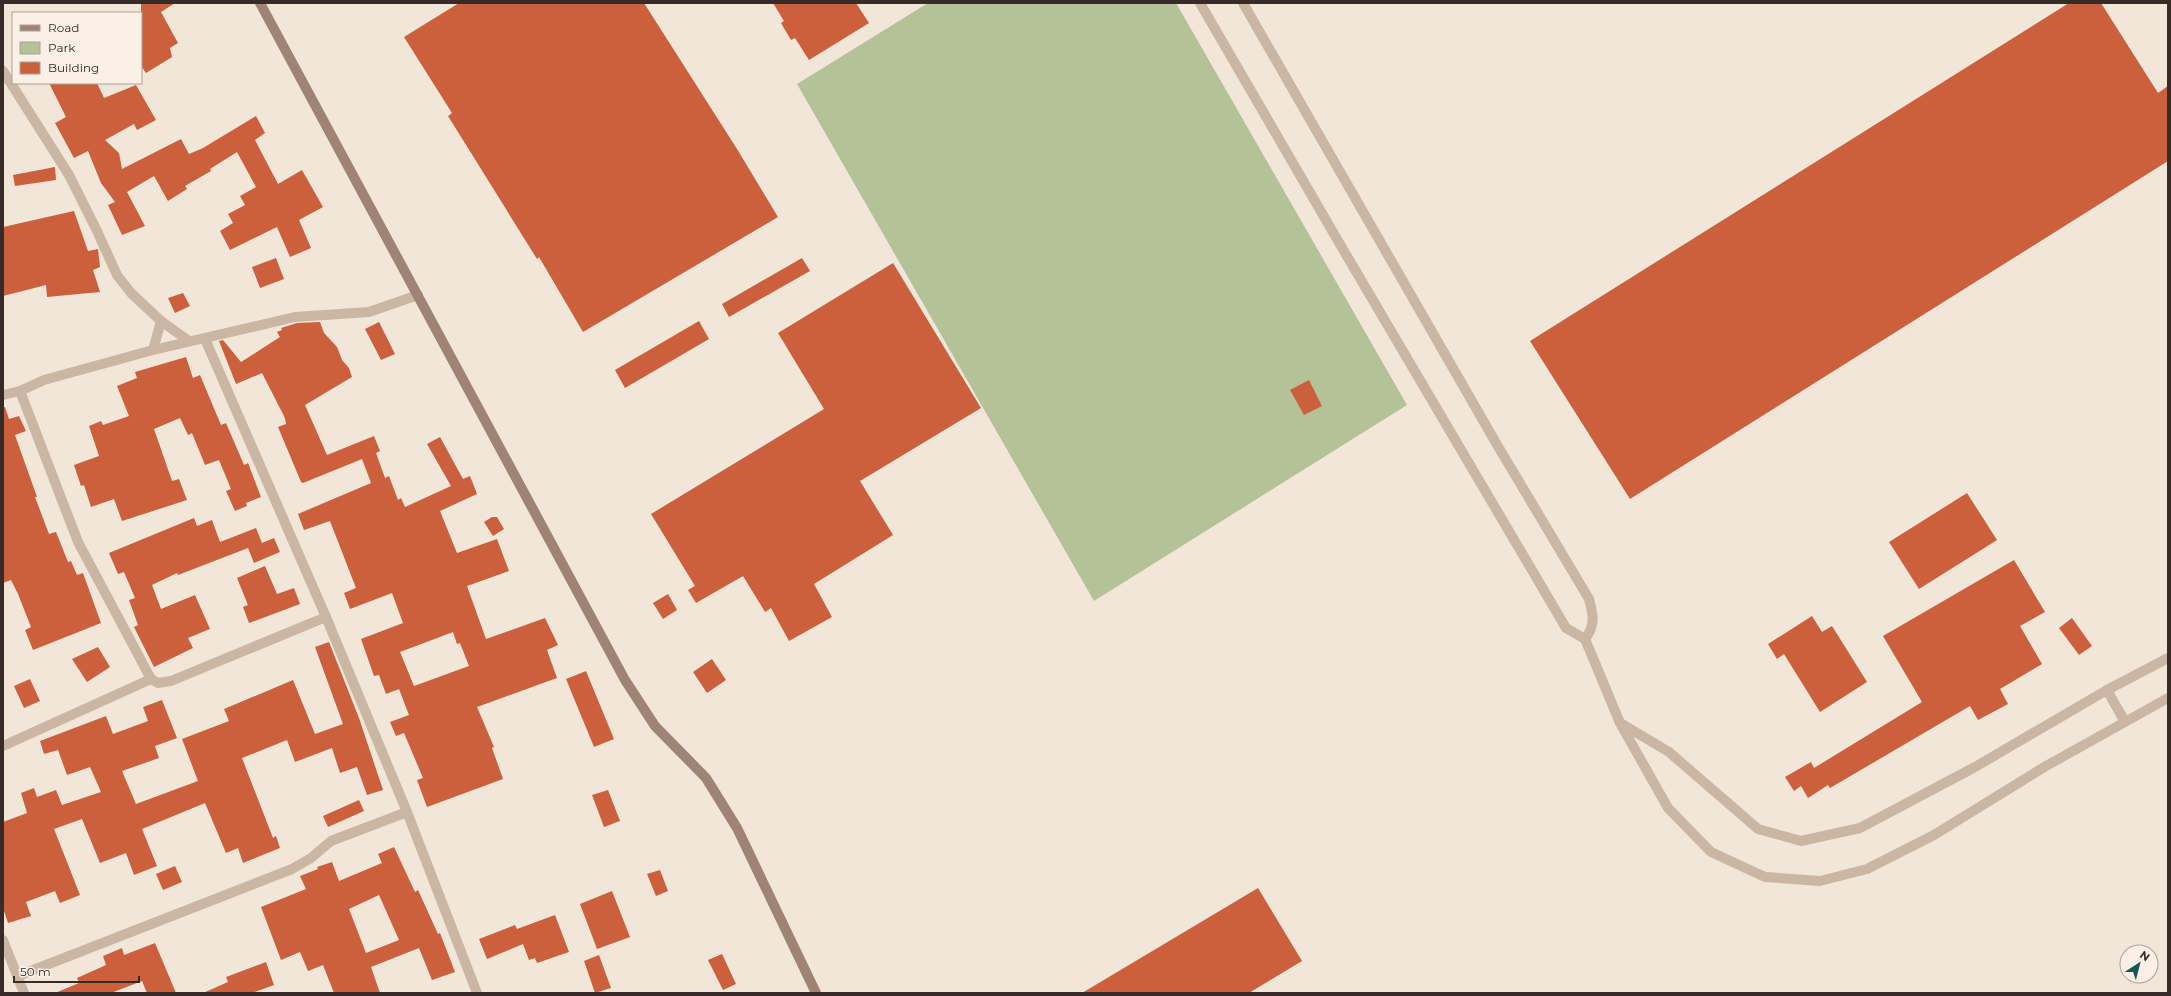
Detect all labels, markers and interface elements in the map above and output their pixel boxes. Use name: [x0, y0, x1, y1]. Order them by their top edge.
legend: [12, 12, 142, 84]
text: Road: [48, 20, 79, 35]
text: Park: [48, 40, 76, 55]
text: Building: [48, 60, 99, 75]
north arrow: [2119, 944, 2159, 984]
text: N: [2137, 948, 2153, 964]
scale bar: [14, 958, 139, 984]
text: 50 m: [20, 964, 51, 979]

